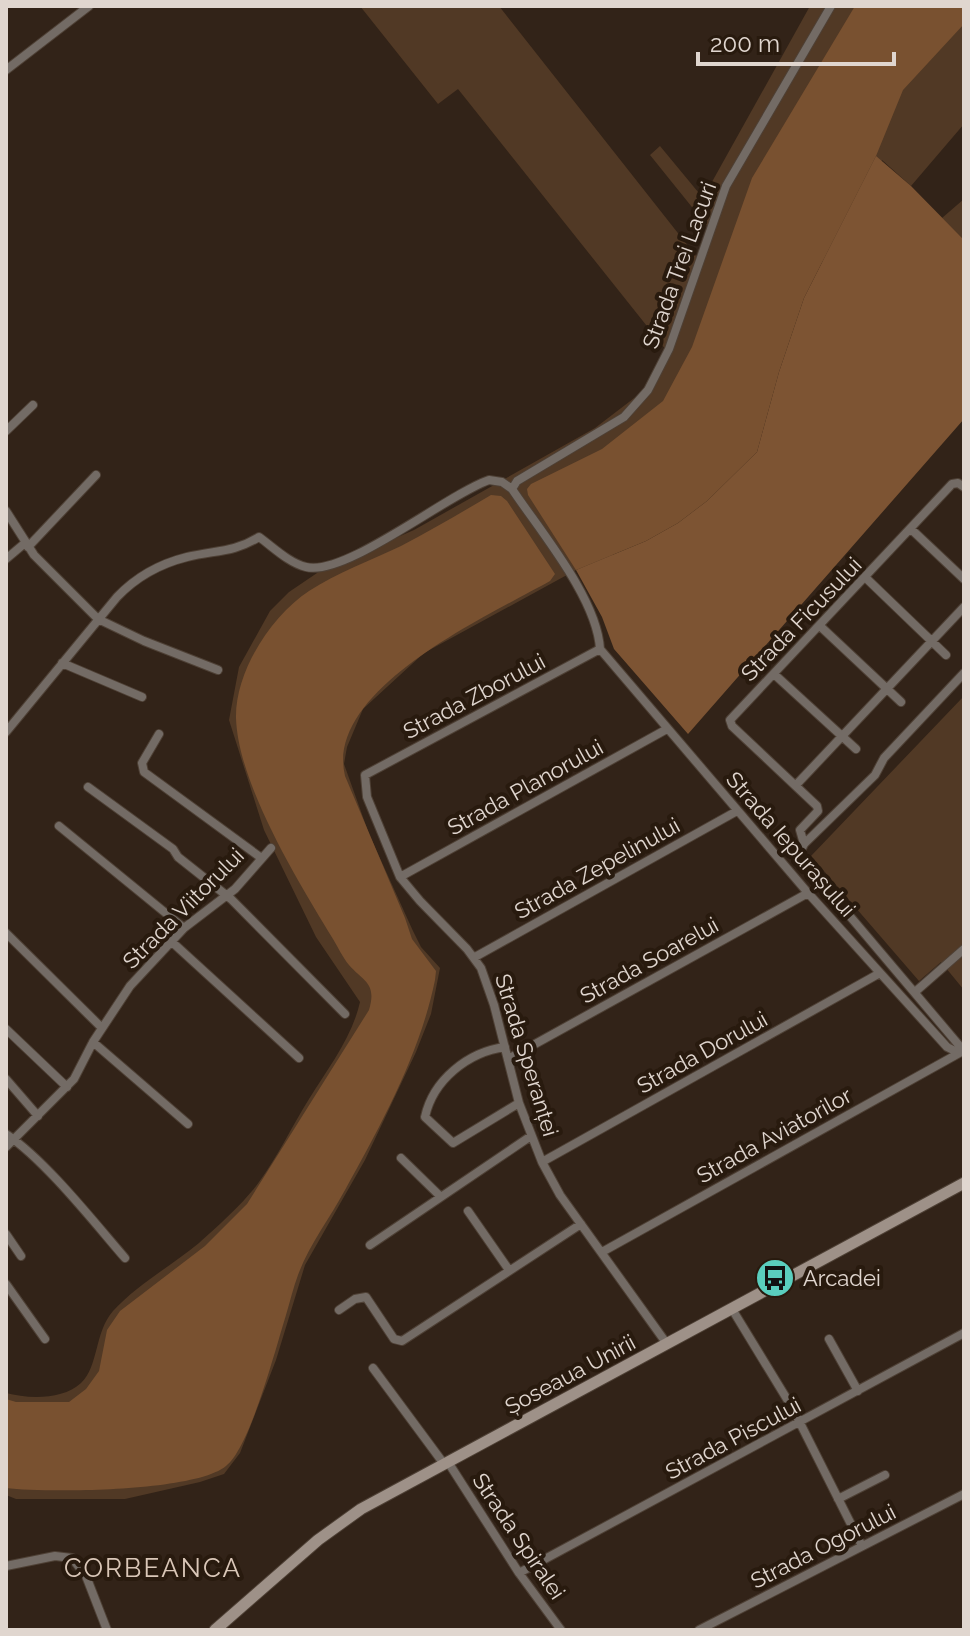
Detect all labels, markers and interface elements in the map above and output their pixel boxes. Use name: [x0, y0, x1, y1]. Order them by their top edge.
scale bar: [698, 16, 894, 66]
text: 200 m: [710, 29, 780, 58]
street label: Strada Trei Lacuri: [637, 178, 721, 352]
street label: Strada Ficusului: [735, 552, 867, 686]
street label: Strada Zborului: [399, 648, 549, 744]
street label: Strada Planorului: [443, 734, 607, 840]
street label: Strada Iepurașului: [721, 766, 861, 922]
street label: Strada Zepelinului: [510, 812, 684, 924]
street label: Strada Viitorului: [117, 842, 249, 974]
street label: Strada Soarelui: [575, 911, 723, 1009]
street label: Strada Speranței: [490, 971, 564, 1139]
street label: Strada Dorului: [632, 1005, 772, 1099]
street label: Strada Aviatorilor: [692, 1082, 856, 1188]
bus stop icon: Arcadei: [754, 1257, 796, 1299]
place label: Arcadei: [803, 1265, 881, 1291]
street label: Șoseaua Unirii: [500, 1329, 640, 1419]
street label: Strada Piscului: [661, 1391, 805, 1485]
street label: Strada Spiralei: [467, 1468, 571, 1604]
street label: Strada Ogorului: [746, 1498, 900, 1594]
district label: CORBEANCA: [64, 1553, 242, 1583]

